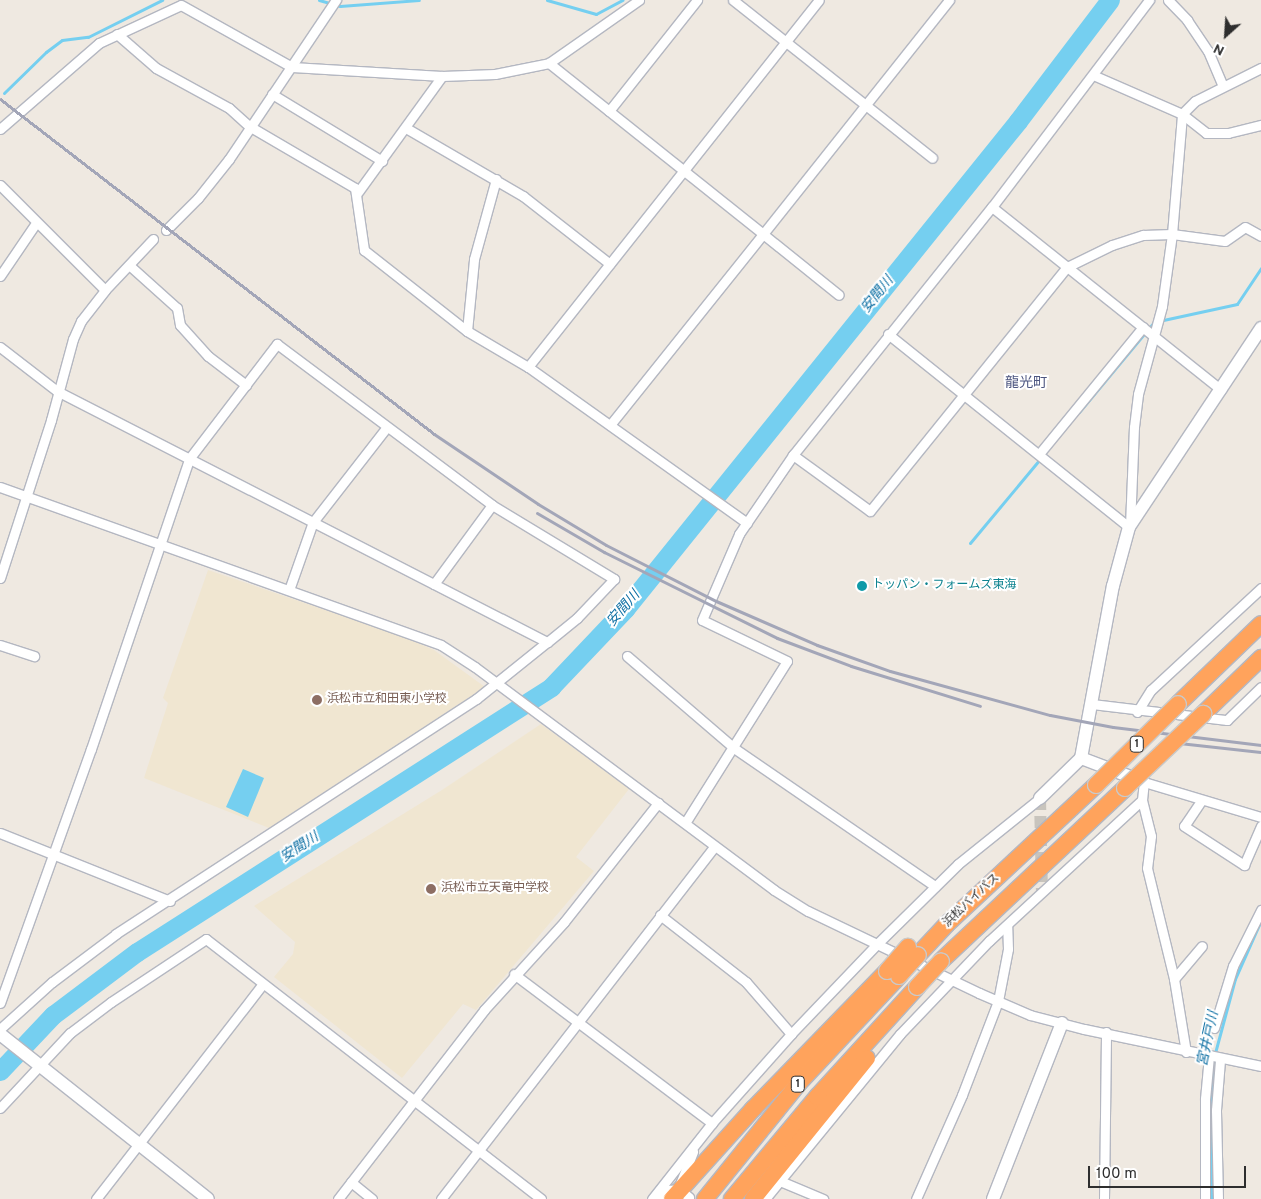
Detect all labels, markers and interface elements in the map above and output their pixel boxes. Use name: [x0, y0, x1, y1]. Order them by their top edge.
north arrow: [1201, 10, 1251, 60]
text: N: [1211, 39, 1227, 59]
water label: 安間川: [858, 273, 898, 317]
district label: 龍光町: [1005, 376, 1047, 392]
place label: トッパン・フォームズ東海: [872, 579, 1016, 593]
marker: トッパン・フォームズ東海: [856, 580, 868, 592]
water label: 安間川: [604, 588, 644, 630]
place label: 浜松市立和田東小学校: [327, 693, 447, 707]
marker: 浜松市立和田東小学校: [311, 694, 323, 706]
road number: 1: [1130, 736, 1144, 752]
water label: 安間川: [278, 830, 322, 866]
street label: 浜松バイパス: [941, 871, 1003, 931]
place label: 浜松市立天竜中学校: [441, 882, 549, 896]
marker: 浜松市立天竜中学校: [425, 883, 437, 895]
water label: 宮井戸川: [1195, 1010, 1223, 1068]
road number: 1: [790, 1076, 806, 1092]
scale bar: [1091, 1156, 1248, 1188]
text: 100 m: [1096, 1165, 1137, 1184]

